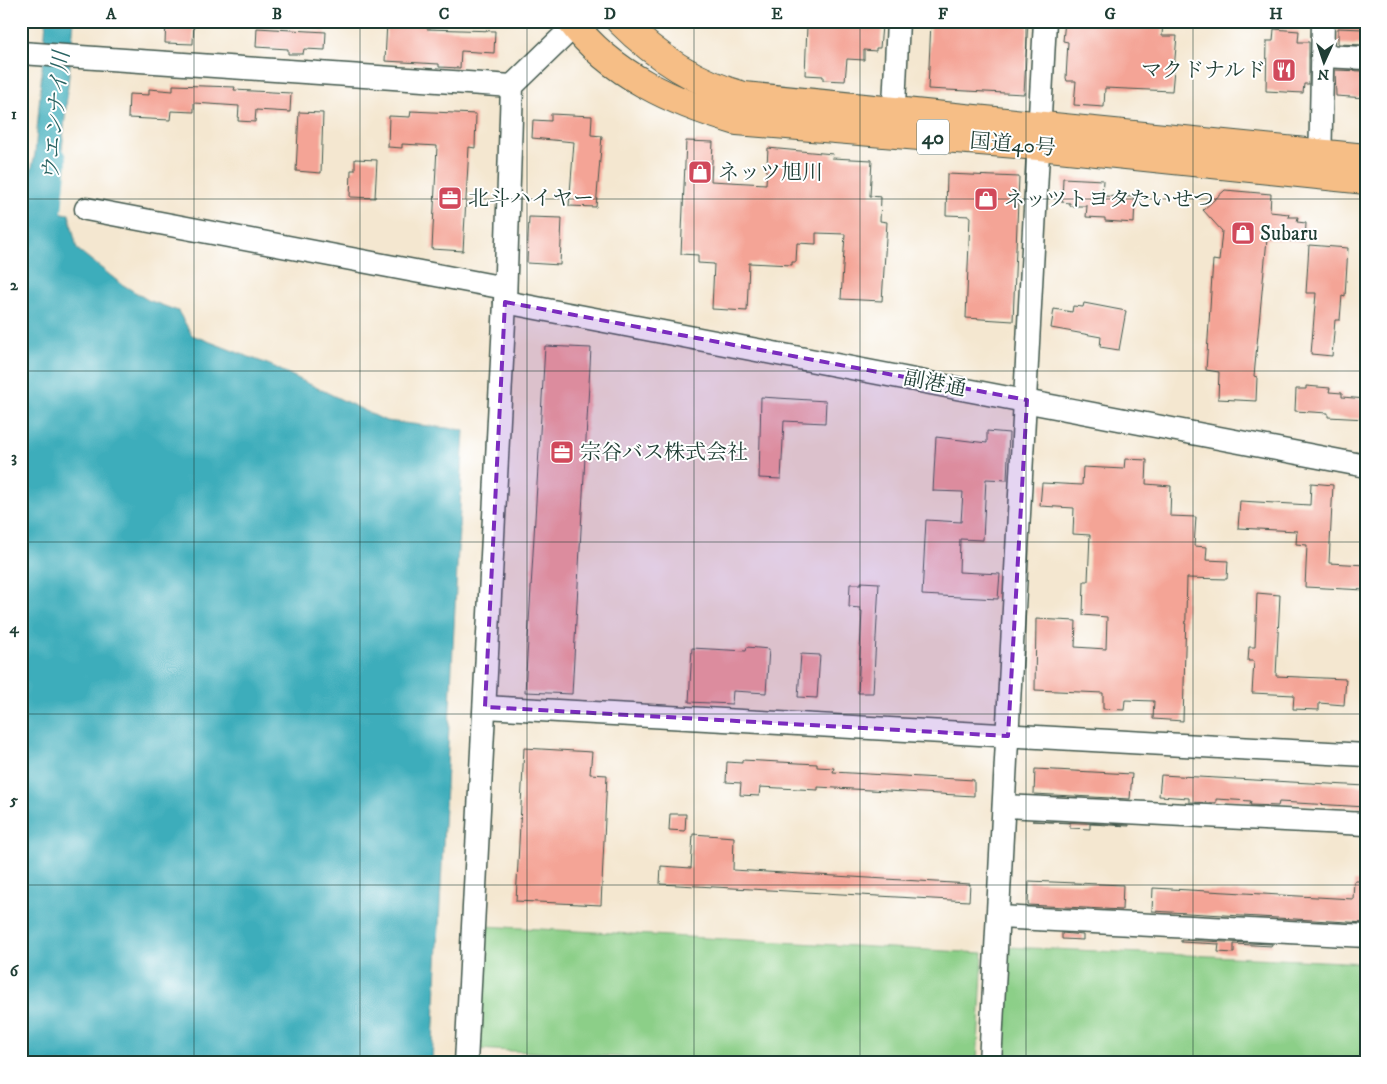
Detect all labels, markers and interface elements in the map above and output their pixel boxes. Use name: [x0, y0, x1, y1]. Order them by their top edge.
text: A: [105, 4, 117, 24]
text: B: [272, 4, 282, 24]
text: C: [439, 4, 449, 24]
text: D: [604, 4, 616, 24]
text: E: [771, 4, 783, 24]
text: F: [938, 4, 948, 24]
text: G: [1104, 4, 1116, 24]
text: H: [1269, 4, 1283, 24]
north arrow: [1300, 38, 1350, 88]
water label: ウエンナイ川: [37, 48, 76, 182]
restaurant icon: マクドナルド: [1271, 57, 1297, 83]
place label: マクドナルド: [1141, 58, 1266, 84]
text: N: [1317, 65, 1330, 83]
text: 1: [11, 104, 17, 124]
road number: 40: [917, 120, 949, 154]
street label: 国道40号: [969, 128, 1057, 162]
shop icon: ネッツ旭川: [687, 159, 713, 185]
place label: ネッツ旭川: [718, 160, 823, 186]
office icon: 北斗ハイヤー: [437, 185, 463, 211]
place label: 北斗ハイヤー: [468, 186, 594, 212]
shop icon: ネッツトヨタたいせつ: [973, 186, 999, 212]
place label: ネッツトヨタたいせつ: [1004, 187, 1214, 213]
shop icon: Subaru: [1230, 220, 1256, 246]
place label: Subaru: [1260, 221, 1318, 247]
text: 2: [10, 275, 19, 295]
street label: 副港通: [901, 365, 968, 403]
office icon: 宗谷バス株式会社: [549, 439, 575, 465]
place label: 宗谷バス株式会社: [580, 440, 748, 466]
text: 3: [11, 447, 17, 467]
text: 4: [8, 618, 19, 638]
text: 5: [9, 790, 18, 810]
text: 6: [10, 961, 20, 981]

